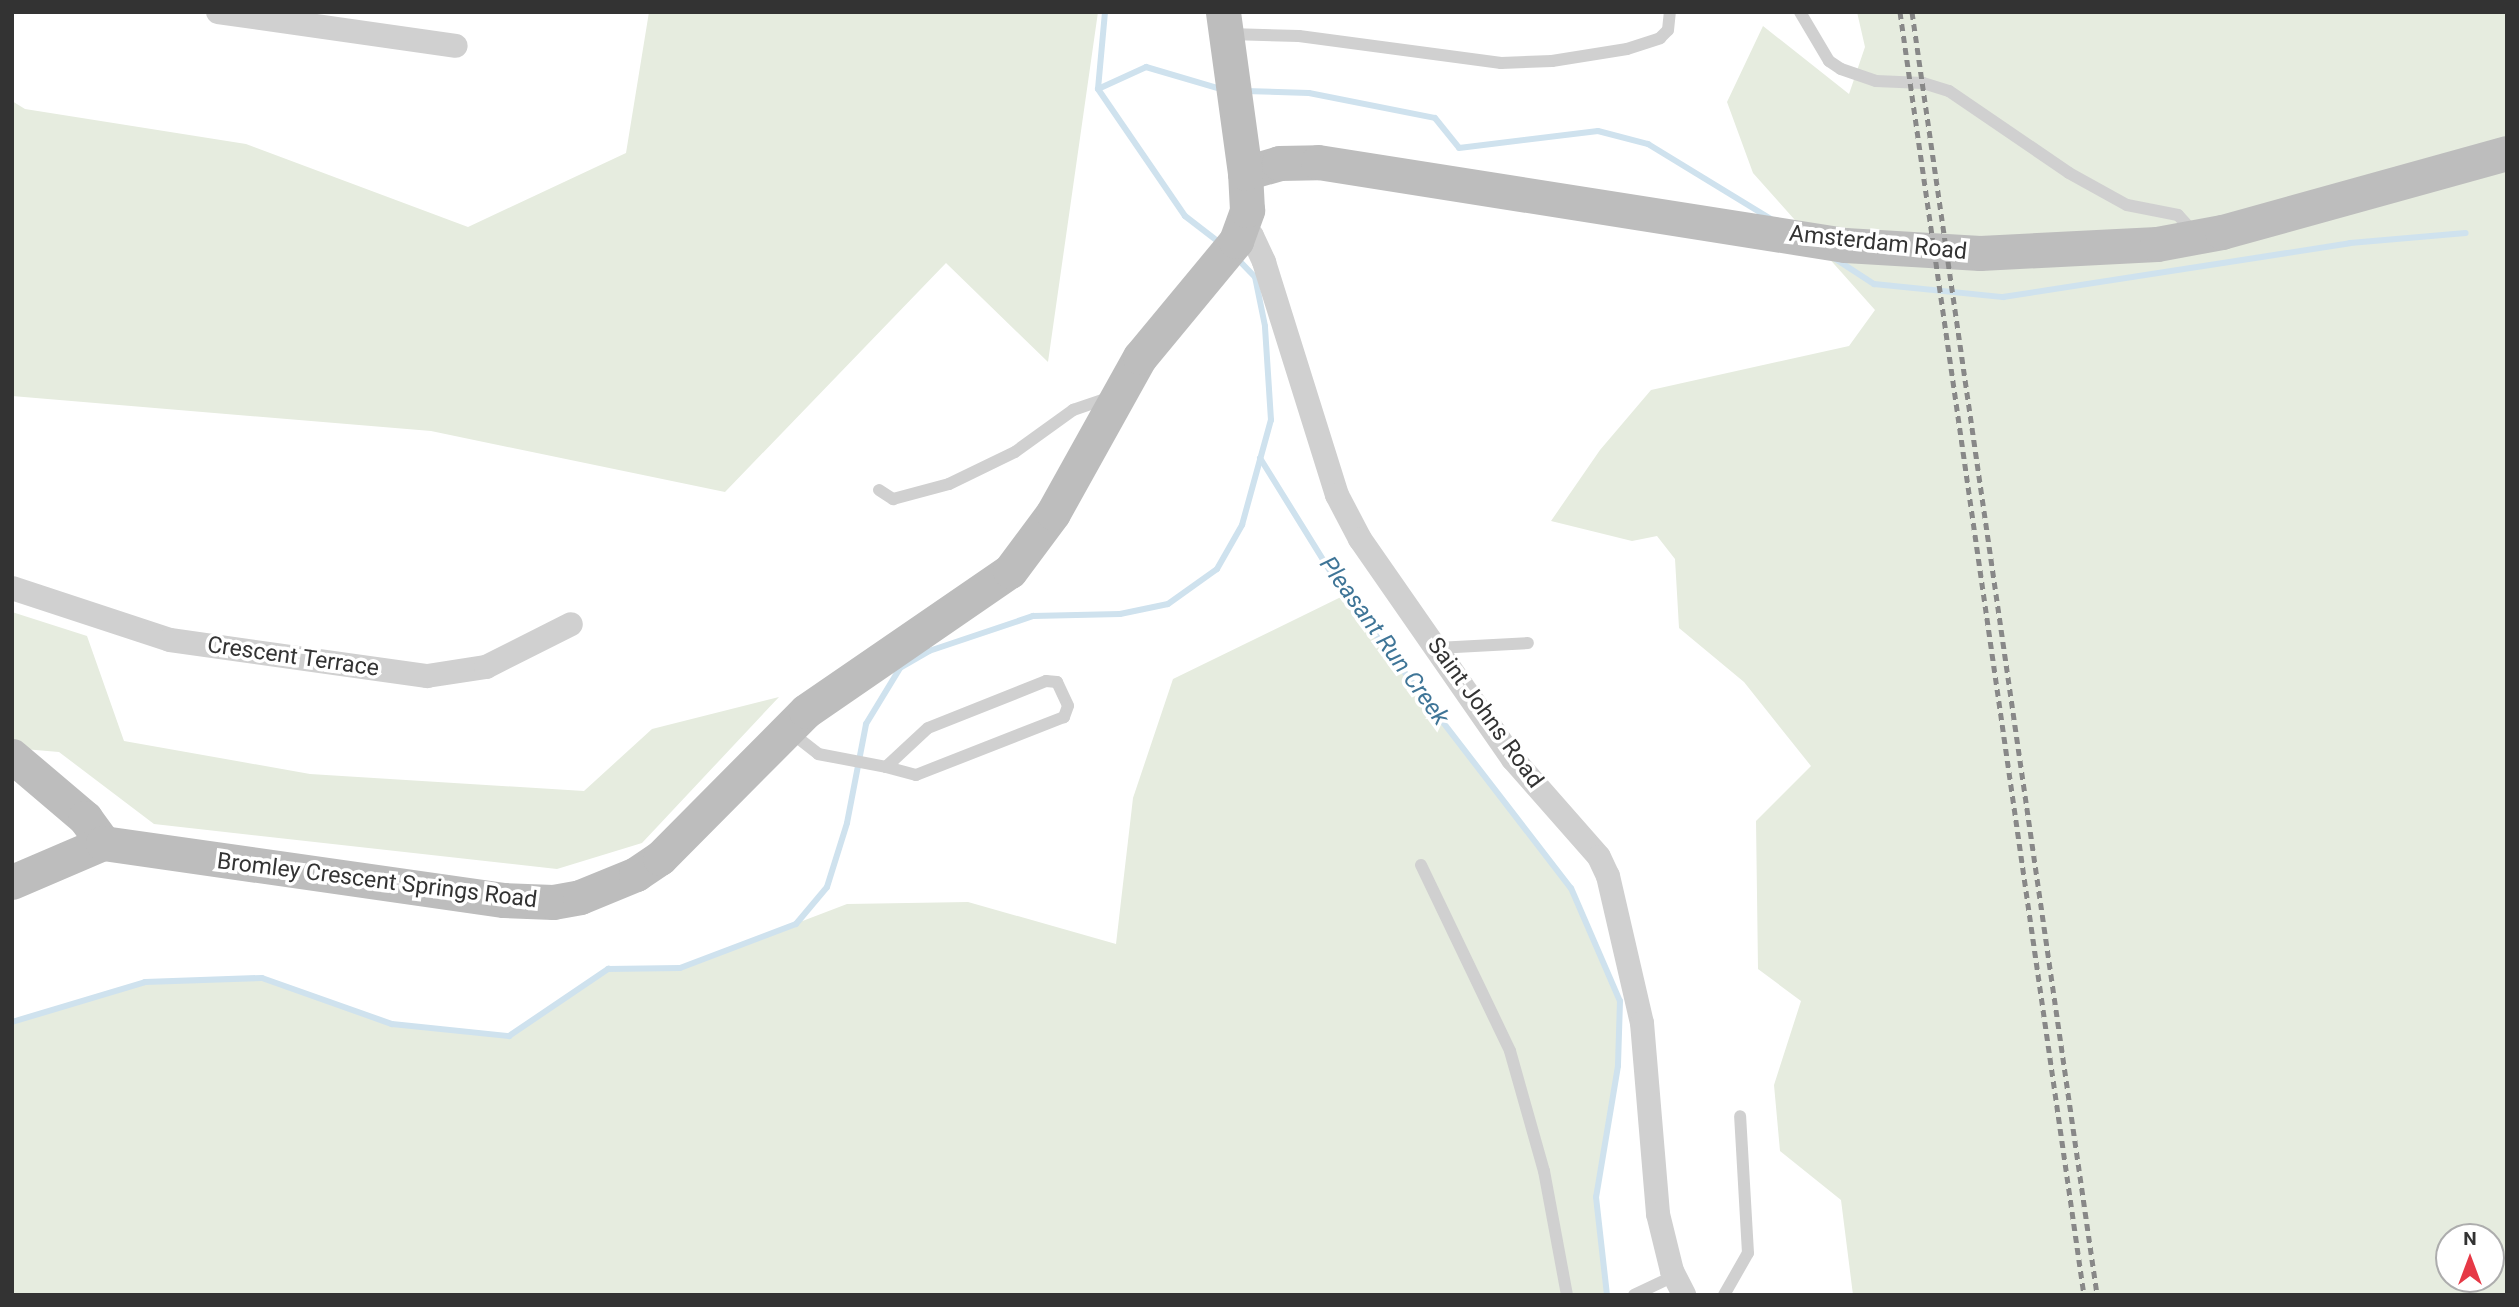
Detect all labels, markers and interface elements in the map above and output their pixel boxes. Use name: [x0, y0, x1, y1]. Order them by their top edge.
street label: Amsterdam Road: [1788, 220, 1968, 266]
water label: Pleasant Run Creek: [1313, 551, 1455, 731]
street label: Crescent Terrace: [205, 631, 381, 683]
street label: Saint Johns Road: [1421, 632, 1549, 794]
street label: Bromley Crescent Springs Road: [215, 848, 539, 914]
north arrow: [2435, 1223, 2505, 1293]
text: N: [2463, 1227, 2477, 1250]

